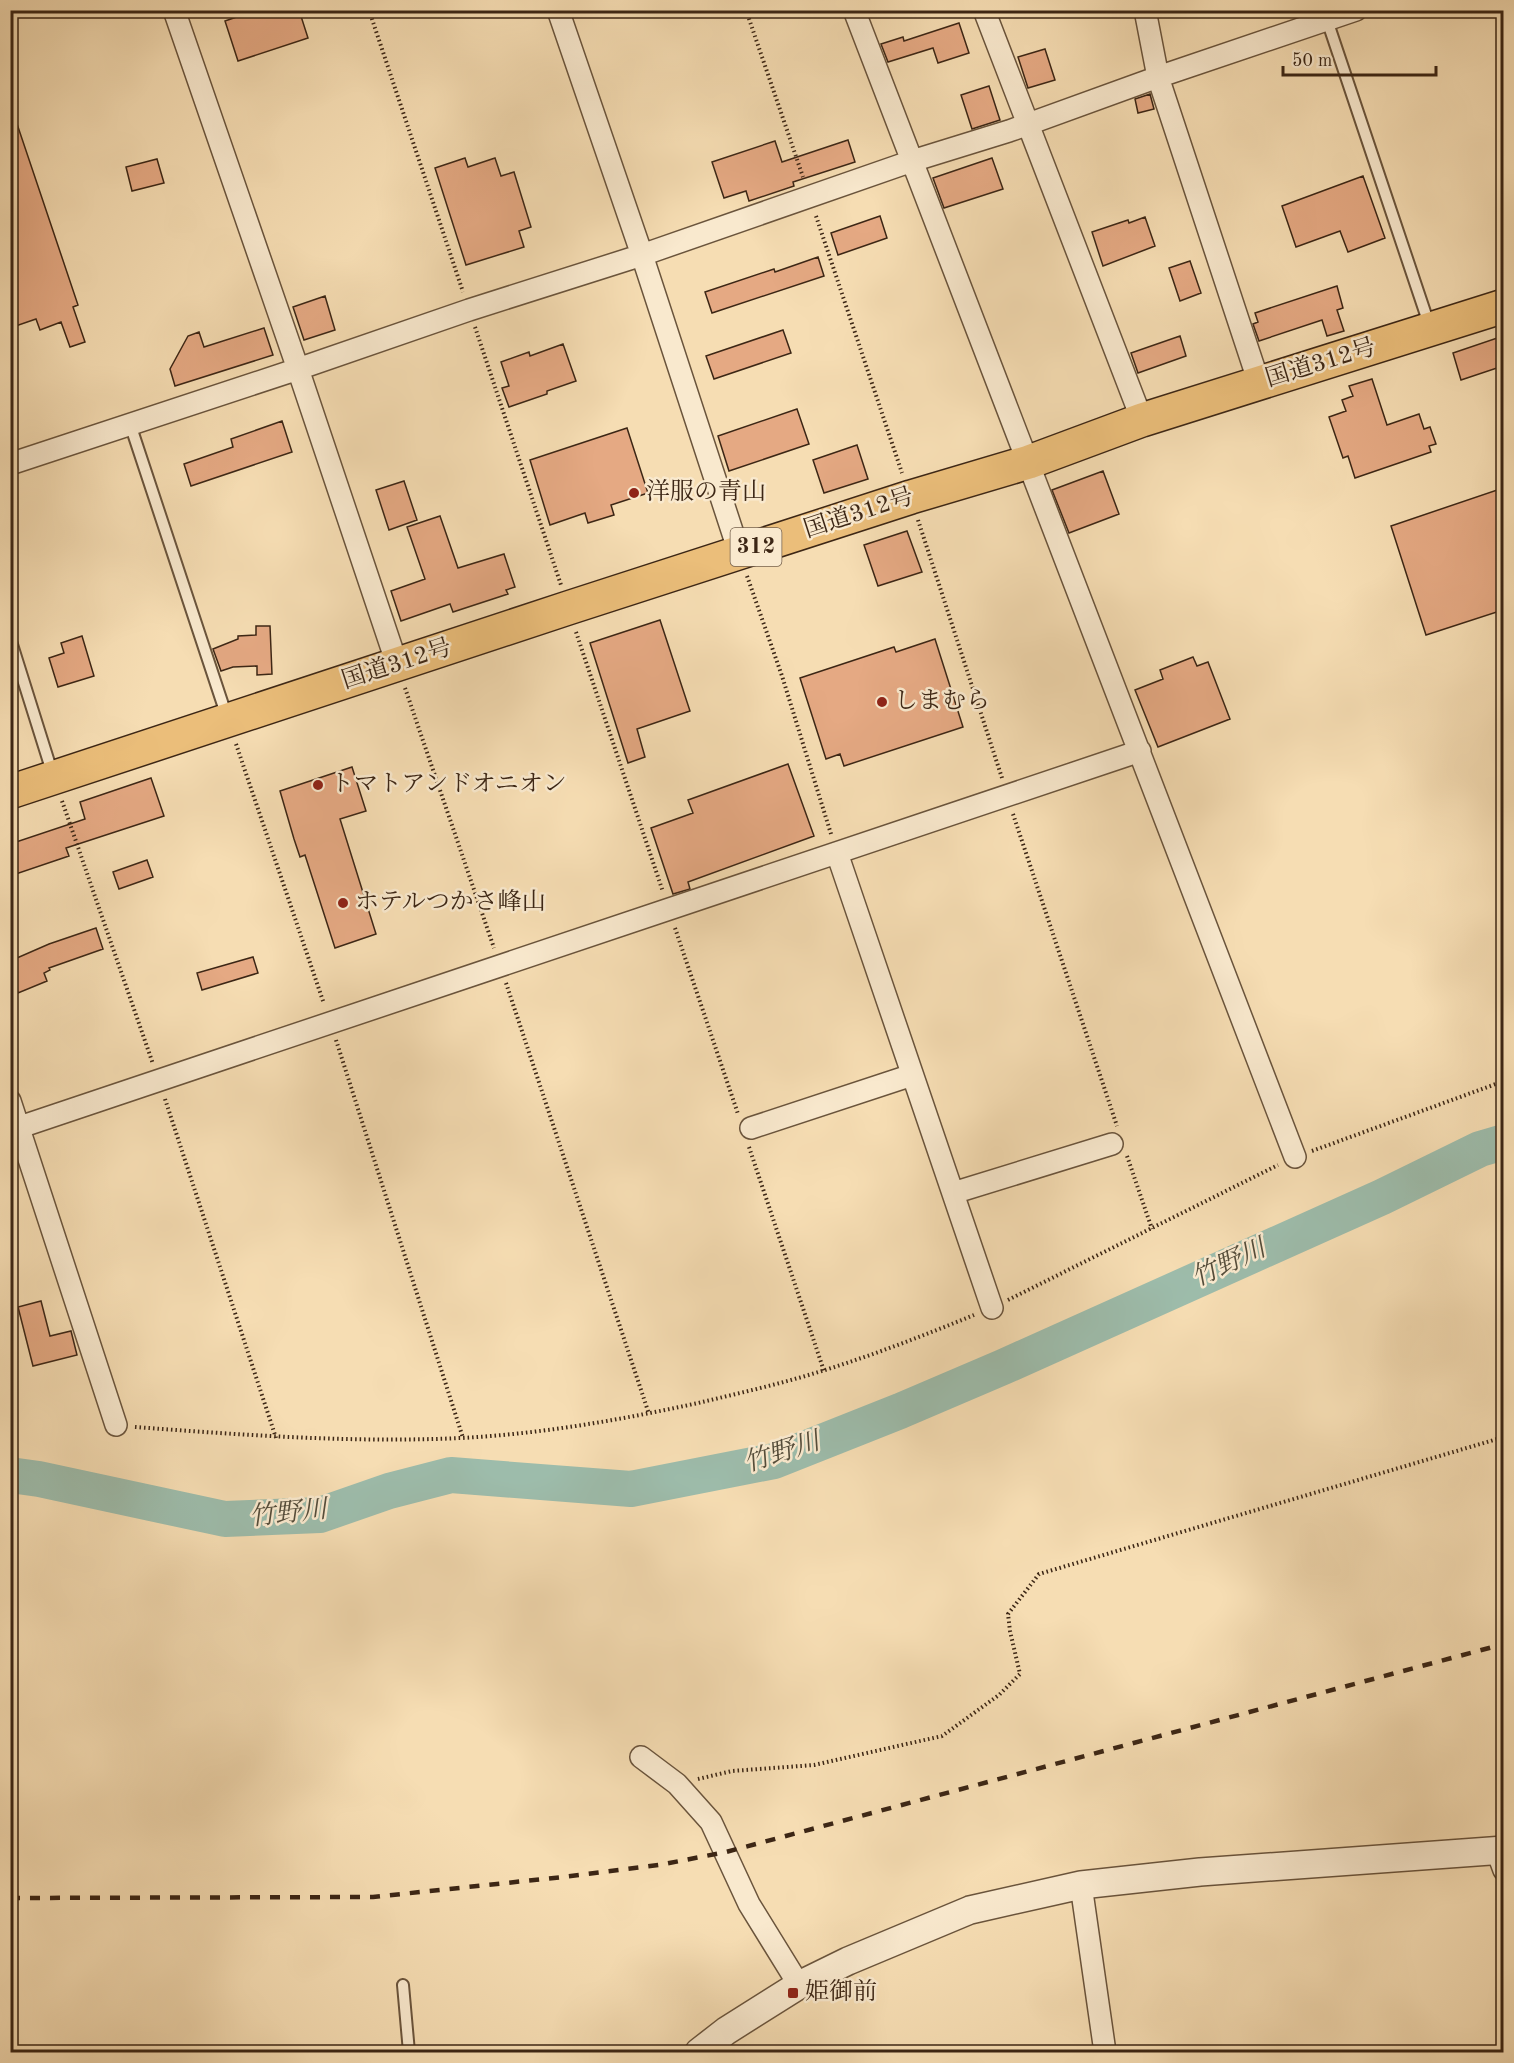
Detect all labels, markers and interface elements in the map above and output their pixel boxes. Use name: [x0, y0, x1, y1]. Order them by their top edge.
scale bar: [1283, 39, 1436, 77]
text: 50 m: [1292, 52, 1332, 70]
street label: 国道312号: [1262, 333, 1379, 392]
place label: 洋服の青山: [646, 478, 766, 505]
street label: 国道312号: [800, 482, 917, 543]
marker: 洋服の青山: [627, 486, 641, 500]
road number: 312: [730, 528, 782, 566]
street label: 国道312号: [338, 633, 455, 694]
place label: しまむら: [894, 689, 990, 714]
marker: しまむら: [875, 695, 889, 709]
place label: トマトアンドオニオン: [330, 772, 567, 797]
marker: トマトアンドオニオン: [311, 778, 325, 792]
place label: ホテルつかさ峰山: [355, 888, 546, 915]
marker: ホテルつかさ峰山: [336, 896, 350, 910]
water label: 竹野川: [1187, 1233, 1273, 1292]
water label: 竹野川: [740, 1426, 826, 1477]
water label: 竹野川: [248, 1495, 331, 1531]
place label: 姫御前: [805, 1978, 877, 2005]
marker: 姫御前: [786, 1986, 800, 2000]

